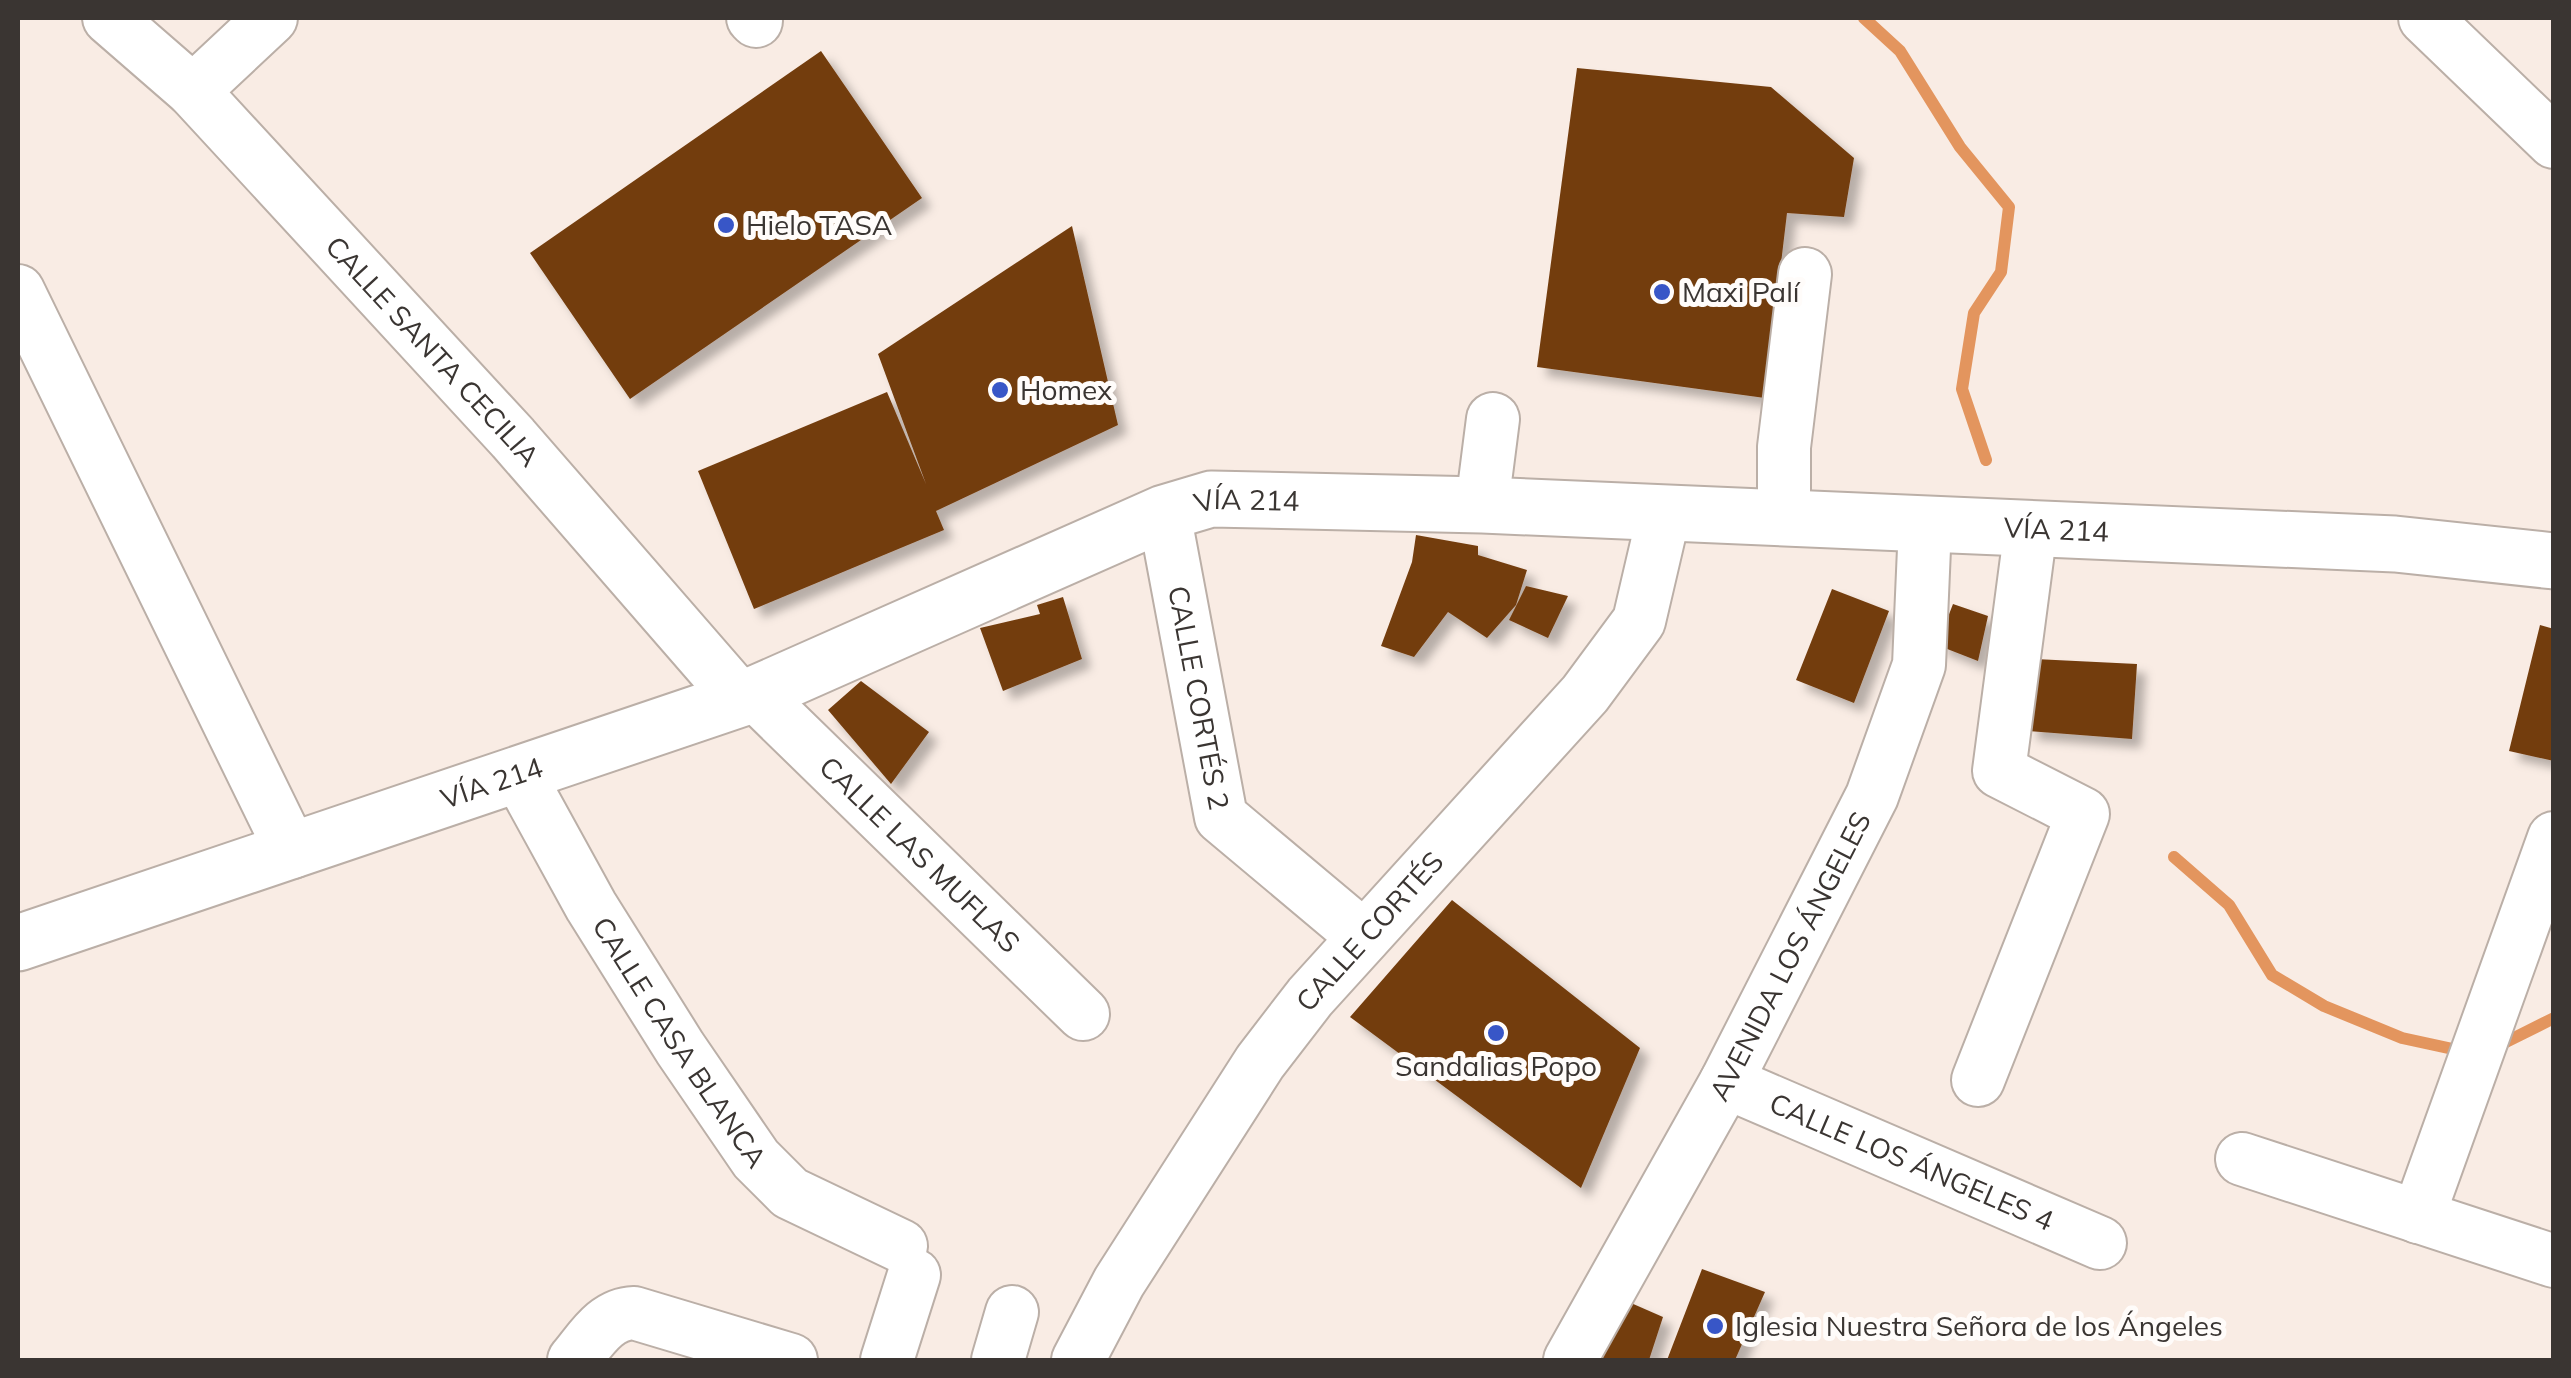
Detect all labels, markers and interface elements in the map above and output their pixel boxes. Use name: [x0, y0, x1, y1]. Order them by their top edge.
place label: Hielo TASA: [746, 207, 893, 242]
marker: Hielo TASA: [715, 214, 737, 236]
street label: CALLE SANTA CECILIA: [319, 228, 548, 473]
place label: Maxi Palí: [1682, 274, 1801, 309]
marker: Maxi Palí: [1651, 281, 1673, 303]
place label: Homex: [1020, 372, 1112, 407]
marker: Homex: [989, 379, 1011, 401]
street label: VÍA 214: [1190, 481, 1300, 520]
street label: VÍA 214: [2003, 509, 2110, 549]
street label: CALLE CORTÉS 2: [1161, 583, 1237, 813]
street label: VÍA 214: [436, 749, 547, 816]
street label: CALLE LAS MUFLAS: [812, 749, 1027, 960]
street label: AVENIDA LOS ÁNGELES: [1701, 806, 1878, 1107]
street label: CALLE CORTÉS: [1288, 844, 1450, 1018]
street label: CALLE CASA BLANCA: [585, 910, 775, 1174]
marker: Sandalias Popo: [1485, 1022, 1507, 1044]
place label: Sandalias Popo: [1395, 1048, 1597, 1083]
street label: CALLE LOS ÁNGELES 4: [1764, 1085, 2059, 1238]
place label: Iglesia Nuestra Señora de los Ángeles: [1735, 1308, 2223, 1343]
marker: Iglesia Nuestra Señora de los Ángeles: [1704, 1315, 1726, 1337]

